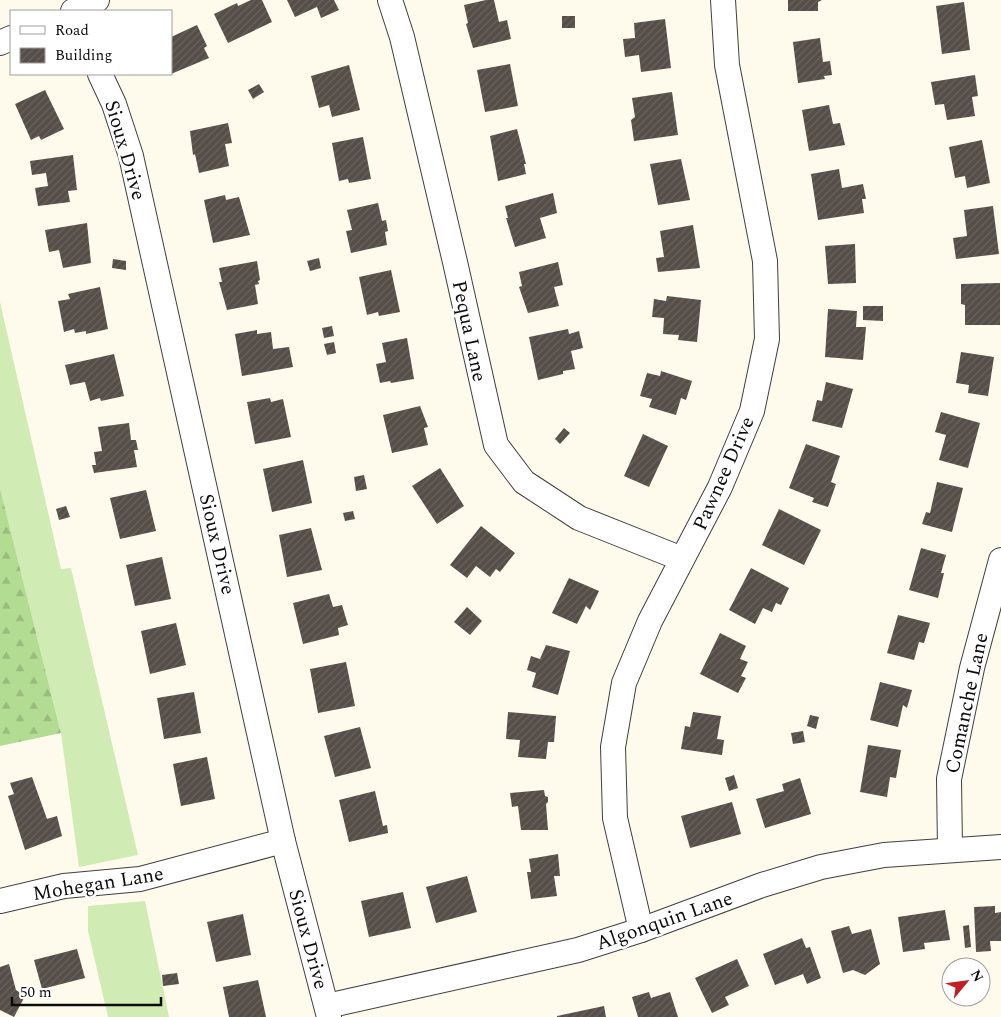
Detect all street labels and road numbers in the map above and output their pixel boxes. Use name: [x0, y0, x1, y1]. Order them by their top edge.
street label: Sioux Drive: [96, 97, 154, 204]
street label: Pequa Lane: [444, 278, 494, 385]
street label: Pawnee Drive: [685, 411, 762, 535]
street label: Sioux Drive: [191, 491, 243, 598]
street label: Comanche Lane: [937, 630, 997, 777]
street label: Mohegan Lane: [31, 859, 166, 909]
street label: Algonquin Lane: [592, 884, 737, 958]
street label: Sioux Drive: [280, 886, 336, 993]

